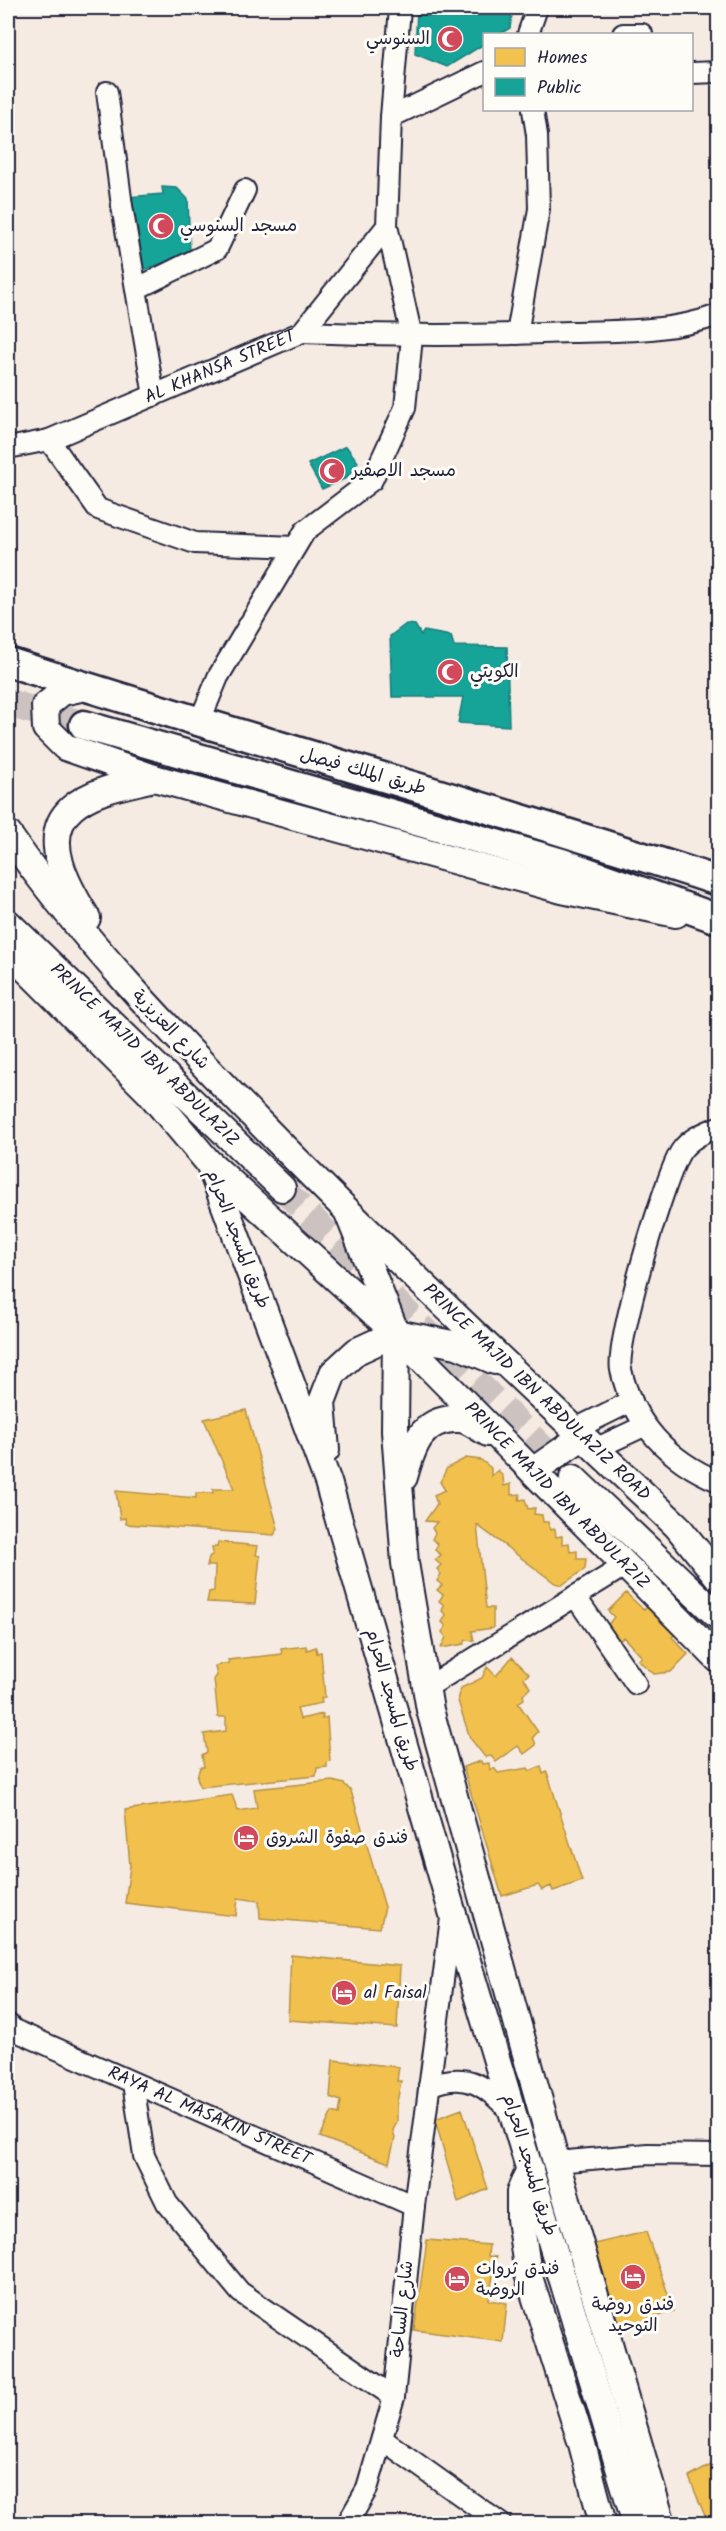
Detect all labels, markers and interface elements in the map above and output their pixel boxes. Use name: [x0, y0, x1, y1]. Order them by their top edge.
mosque icon: السنوسي: [435, 24, 465, 54]
place label: السنوسي: [366, 25, 430, 54]
legend: [483, 33, 693, 111]
text: Homes: [537, 44, 588, 73]
text: Public: [537, 74, 582, 103]
mosque icon: مسجد السنوسي: [146, 211, 176, 241]
place label: مسجد السنوسي: [180, 212, 297, 241]
street label: AL KHANSA STREET: [140, 321, 302, 412]
mosque icon: مسجد الاصفير: [317, 456, 347, 486]
place label: مسجد الاصفير: [350, 457, 456, 486]
mosque icon: الكويتي: [435, 657, 465, 687]
place label: الكويتي: [470, 658, 519, 687]
street label: طريق الملك فيصل: [296, 740, 430, 804]
street label: PRINCE MAJID IBN ABDULAZIZ: [43, 956, 246, 1154]
street label: شارع العزيزية: [124, 983, 216, 1077]
street label: طريق المسجد الحرام: [197, 1165, 277, 1313]
street label: PRINCE MAJID IBN ABDULAZIZ ROAD: [419, 1278, 653, 1506]
street label: PRINCE MAJID IBN ABDULAZIZ: [459, 1398, 655, 1594]
street label: طريق المسجد الحرام: [357, 1625, 425, 1775]
hotel icon: فندق صفوة الشروق: [231, 1823, 261, 1853]
place label: فندق صفوة الشروق: [266, 1824, 408, 1853]
hotel icon: al Faisal: [329, 1978, 359, 2008]
place label: al Faisal: [364, 1979, 427, 2008]
street label: RAYA AL MASAKIN STREET: [103, 2058, 317, 2174]
street label: طريق المسجد الحرام: [494, 2090, 564, 2240]
place label: فندق ثروات الروضة: [476, 2255, 560, 2305]
street label: شارع الساحة: [383, 2259, 423, 2359]
hotel icon: فندق روضة التوحيد: [618, 2262, 648, 2292]
hotel icon: فندق ثروات الروضة: [442, 2264, 472, 2294]
place label: فندق روضة التوحيد: [592, 2291, 674, 2341]

